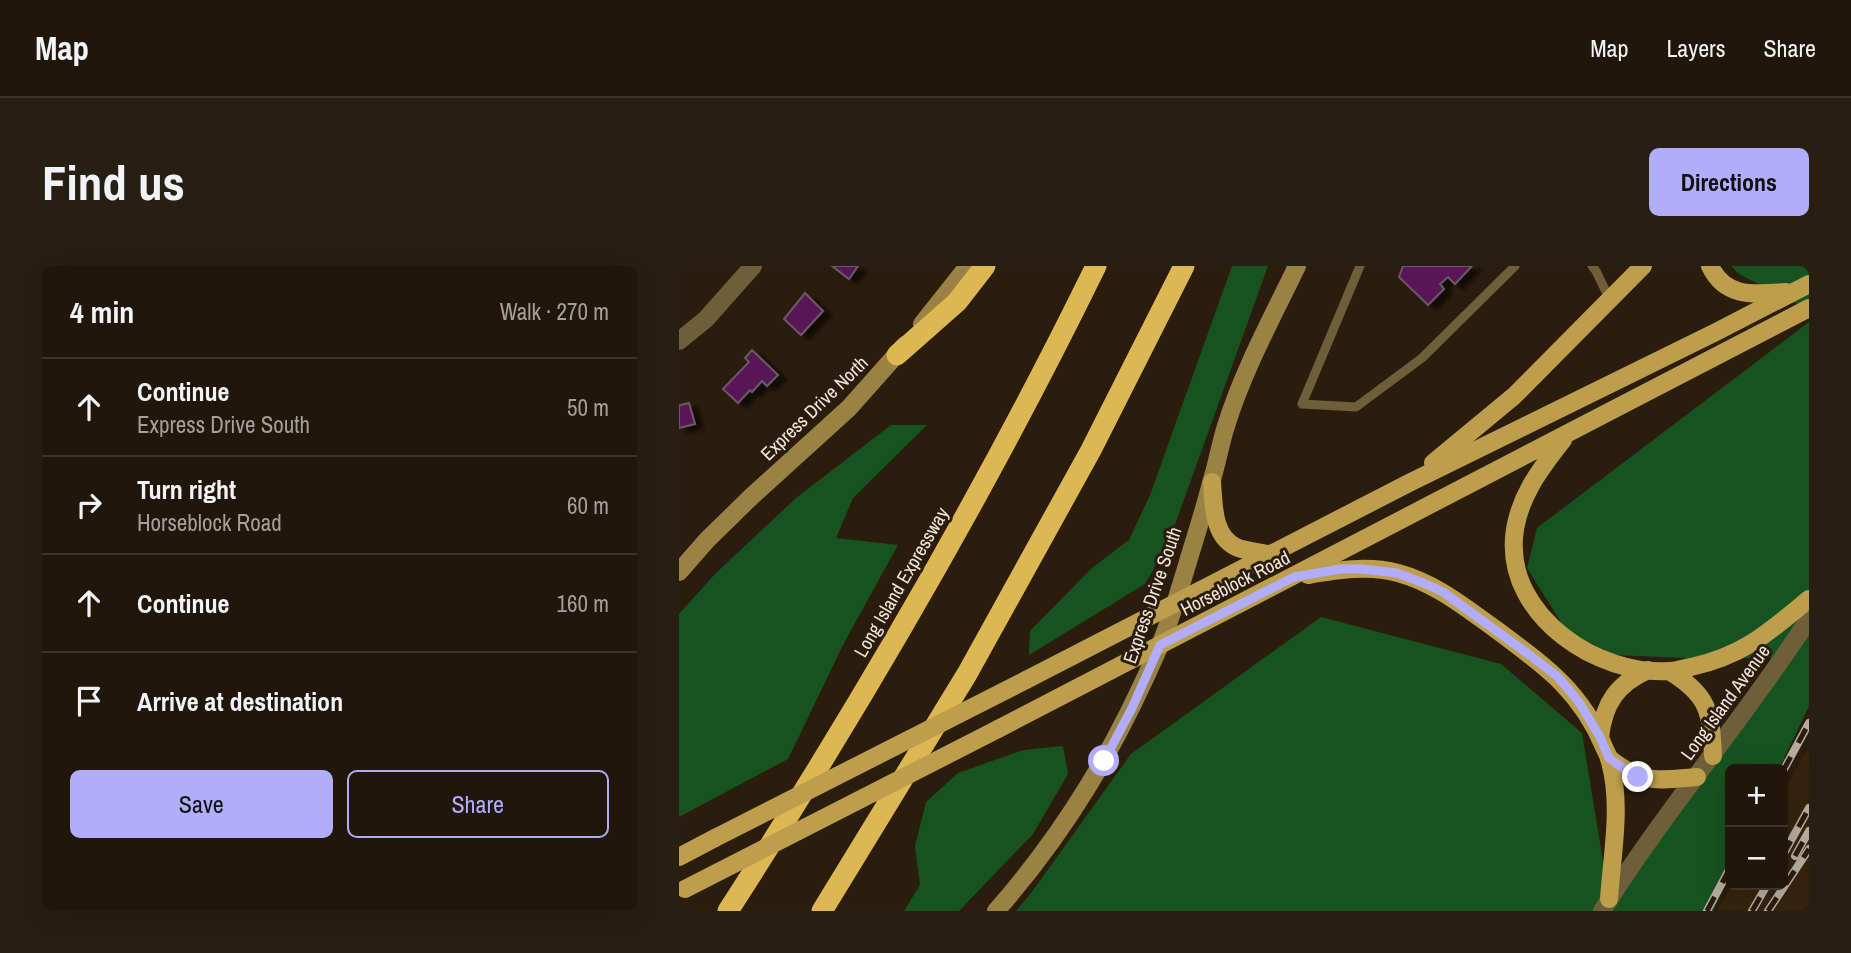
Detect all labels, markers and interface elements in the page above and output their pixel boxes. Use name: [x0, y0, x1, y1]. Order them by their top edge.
text: Map: [35, 26, 89, 70]
text: Map: [1590, 32, 1628, 64]
text: Layers: [1666, 32, 1725, 64]
text: Share: [1763, 32, 1816, 64]
button: Directions: [1649, 148, 1809, 216]
text: Find us: [42, 149, 185, 215]
text: 4 min: [70, 292, 134, 332]
text: Walk · 270 m: [500, 296, 609, 327]
street label: Express Drive North: [755, 350, 873, 466]
text: Continue: [137, 374, 229, 409]
icon: ahead: [70, 388, 108, 426]
text: 50 m: [567, 392, 609, 423]
text: Express Drive South: [137, 409, 310, 440]
text: Turn right: [137, 472, 236, 507]
icon: right: [70, 486, 108, 524]
text: 60 m: [567, 490, 609, 521]
street label: Long Island Expressway: [848, 502, 955, 662]
text: Horseblock Road: [137, 507, 282, 538]
street label: Express Drive South: [1116, 523, 1188, 667]
street label: Horseblock Road: [1176, 544, 1294, 622]
icon: ahead: [70, 584, 108, 622]
text: Continue: [137, 586, 229, 621]
text: 160 m: [557, 588, 609, 619]
street label: Long Island Avenue: [1674, 639, 1776, 765]
icon: arrive: [70, 682, 108, 720]
text: Arrive at destination: [137, 684, 343, 719]
route start: [1088, 745, 1119, 776]
route end: [1622, 761, 1653, 792]
map controls: [1725, 764, 1788, 890]
button: +: [1725, 764, 1788, 827]
button: Save: [70, 770, 333, 838]
button: Share: [347, 770, 609, 838]
button: −: [1725, 827, 1788, 890]

